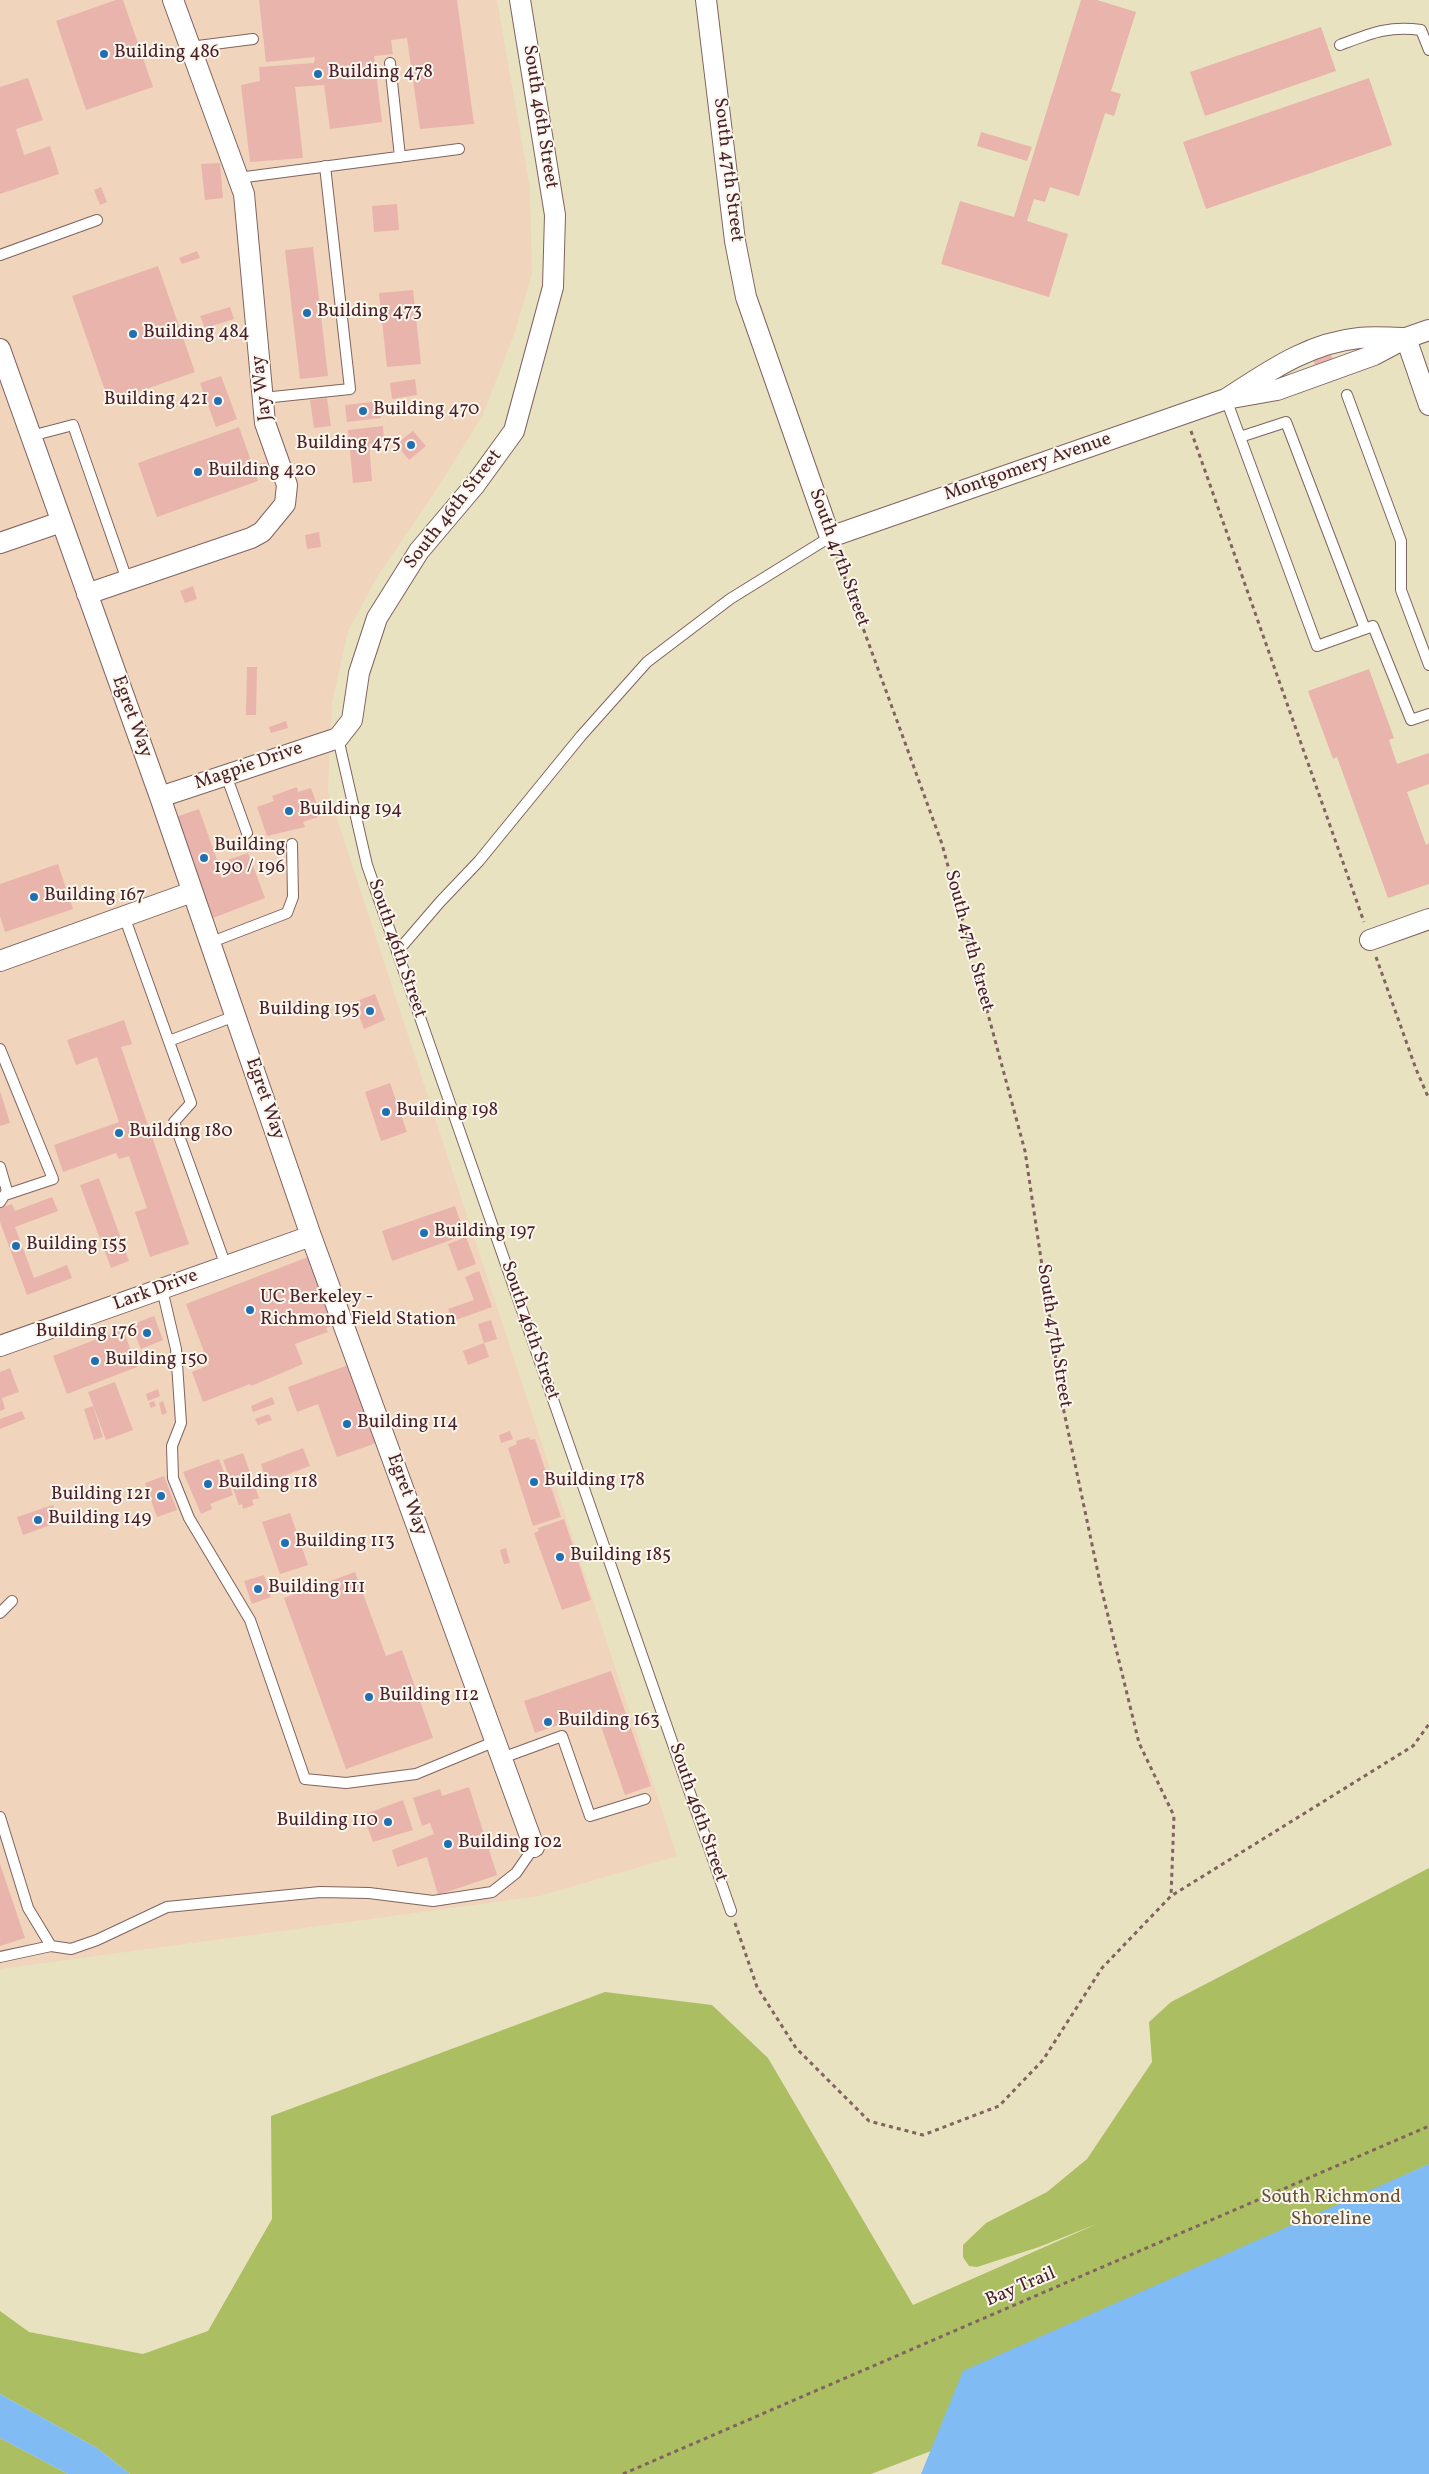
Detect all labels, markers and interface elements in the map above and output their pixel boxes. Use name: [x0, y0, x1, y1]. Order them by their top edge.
place label: Building 486: [114, 43, 219, 65]
street label: South 46th Street: [516, 43, 562, 191]
marker: Building 486: [98, 48, 110, 60]
place label: Building 478: [328, 63, 433, 85]
marker: Building 478: [312, 68, 324, 80]
street label: South 47th Street: [707, 97, 747, 243]
place label: Building 473: [317, 302, 422, 324]
marker: Building 473: [301, 307, 313, 319]
place label: Building 484: [143, 323, 250, 345]
marker: Building 484: [127, 328, 139, 340]
street label: Jay Way: [248, 354, 278, 422]
place label: Building 421: [104, 390, 208, 412]
marker: Building 421: [212, 395, 224, 407]
place label: Building 470: [373, 400, 479, 422]
marker: Building 470: [357, 405, 369, 417]
street label: Montgomery Avenue: [941, 429, 1115, 507]
place label: Building 475: [296, 434, 401, 456]
marker: Building 475: [405, 439, 417, 451]
street label: South 46th Street: [400, 446, 508, 574]
place label: Building 420: [208, 461, 316, 483]
marker: Building 420: [192, 466, 204, 478]
street label: South 47th Street: [802, 486, 874, 630]
street label: Egret Way: [106, 673, 156, 761]
street label: Magpie Drive: [192, 738, 306, 796]
place label: Building 194: [299, 800, 402, 822]
marker: Building 194: [283, 805, 295, 817]
place label: Building 190 / 196: [214, 836, 285, 880]
marker: Building 190 / 196: [198, 852, 210, 864]
street label: South 47th Street: [938, 868, 998, 1014]
street label: South 46th Street: [362, 877, 430, 1021]
place label: Building 167: [44, 886, 145, 908]
marker: Building 167: [28, 891, 40, 903]
place label: Building 195: [259, 1000, 360, 1022]
marker: Building 195: [364, 1005, 376, 1017]
street label: Egret Way: [239, 1055, 289, 1143]
place label: Building 198: [396, 1101, 498, 1123]
marker: Building 198: [380, 1106, 392, 1118]
place label: Building 180: [129, 1122, 233, 1144]
marker: Building 180: [113, 1127, 125, 1139]
place label: Building 197: [434, 1222, 536, 1244]
marker: Building 197: [418, 1227, 430, 1239]
place label: Building 155: [26, 1235, 127, 1257]
marker: Building 155: [10, 1240, 22, 1252]
street label: South 46th Street: [495, 1259, 563, 1403]
street label: South 47th Street: [1030, 1262, 1076, 1410]
street label: Lark Drive: [110, 1265, 202, 1317]
place label: UC Berkeley - Richmond Field Station: [260, 1288, 456, 1332]
marker: UC Berkeley - Richmond Field Station: [244, 1304, 256, 1316]
place label: Building 176: [36, 1322, 137, 1344]
marker: Building 176: [141, 1327, 153, 1339]
place label: Building 150: [105, 1350, 208, 1372]
marker: Building 150: [89, 1355, 101, 1367]
place label: Building 114: [357, 1413, 458, 1435]
marker: Building 114: [341, 1418, 353, 1430]
street label: Egret Way: [381, 1451, 431, 1539]
place label: Building 178: [544, 1471, 645, 1493]
place label: Building 118: [218, 1473, 318, 1495]
marker: Building 178: [528, 1476, 540, 1488]
marker: Building 118: [202, 1478, 214, 1490]
place label: Building 121: [51, 1485, 151, 1507]
marker: Building 121: [155, 1490, 167, 1502]
place label: Building 149: [48, 1509, 151, 1531]
marker: Building 149: [32, 1514, 44, 1526]
place label: Building 113: [295, 1532, 395, 1554]
marker: Building 113: [279, 1537, 291, 1549]
place label: Building 185: [570, 1546, 671, 1568]
marker: Building 185: [554, 1551, 566, 1563]
place label: Building 111: [268, 1578, 365, 1600]
marker: Building 111: [252, 1583, 264, 1595]
place label: Building 112: [379, 1686, 479, 1708]
marker: Building 112: [363, 1691, 375, 1703]
place label: Building 163: [558, 1711, 660, 1733]
marker: Building 163: [542, 1716, 554, 1728]
street label: South 46th Street: [663, 1741, 731, 1885]
place label: Building 110: [277, 1811, 378, 1833]
marker: Building 110: [382, 1816, 394, 1828]
place label: Building 102: [458, 1833, 562, 1855]
marker: Building 102: [442, 1838, 454, 1850]
park label: South Richmond Shoreline: [1261, 2188, 1401, 2232]
street label: Bay Trail: [982, 2263, 1060, 2313]

